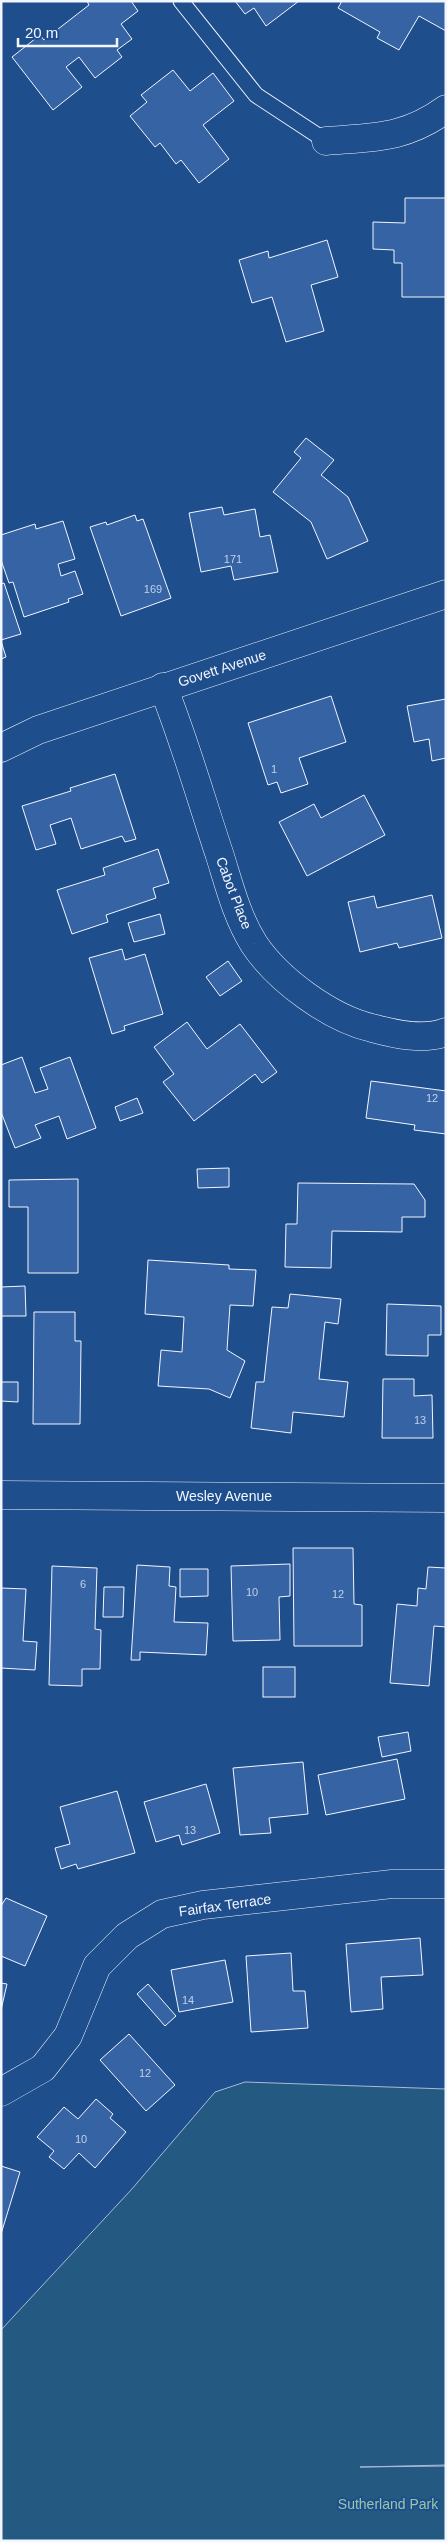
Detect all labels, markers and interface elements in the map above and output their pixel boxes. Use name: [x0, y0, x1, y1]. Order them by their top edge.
scale bar: [18, 15, 116, 47]
text: 20 m: [25, 24, 58, 41]
house number: 171: [224, 553, 242, 565]
house number: 169: [144, 583, 162, 595]
street label: Govett Avenue: [176, 646, 268, 690]
house number: 1: [271, 763, 277, 775]
street label: Cabot Place: [213, 855, 255, 932]
house number: 12: [426, 1092, 438, 1104]
house number: 13: [414, 1414, 426, 1426]
street label: Wesley Avenue: [176, 1488, 272, 1504]
house number: 6: [80, 1578, 86, 1590]
house number: 10: [246, 1586, 258, 1598]
house number: 12: [332, 1588, 344, 1600]
house number: 13: [184, 1824, 196, 1836]
street label: Fairfax Terrace: [178, 1891, 272, 1919]
house number: 14: [182, 1994, 194, 2006]
house number: 12: [139, 2067, 151, 2079]
house number: 10: [75, 2133, 87, 2145]
park label: Sutherland Park: [338, 2496, 439, 2512]

